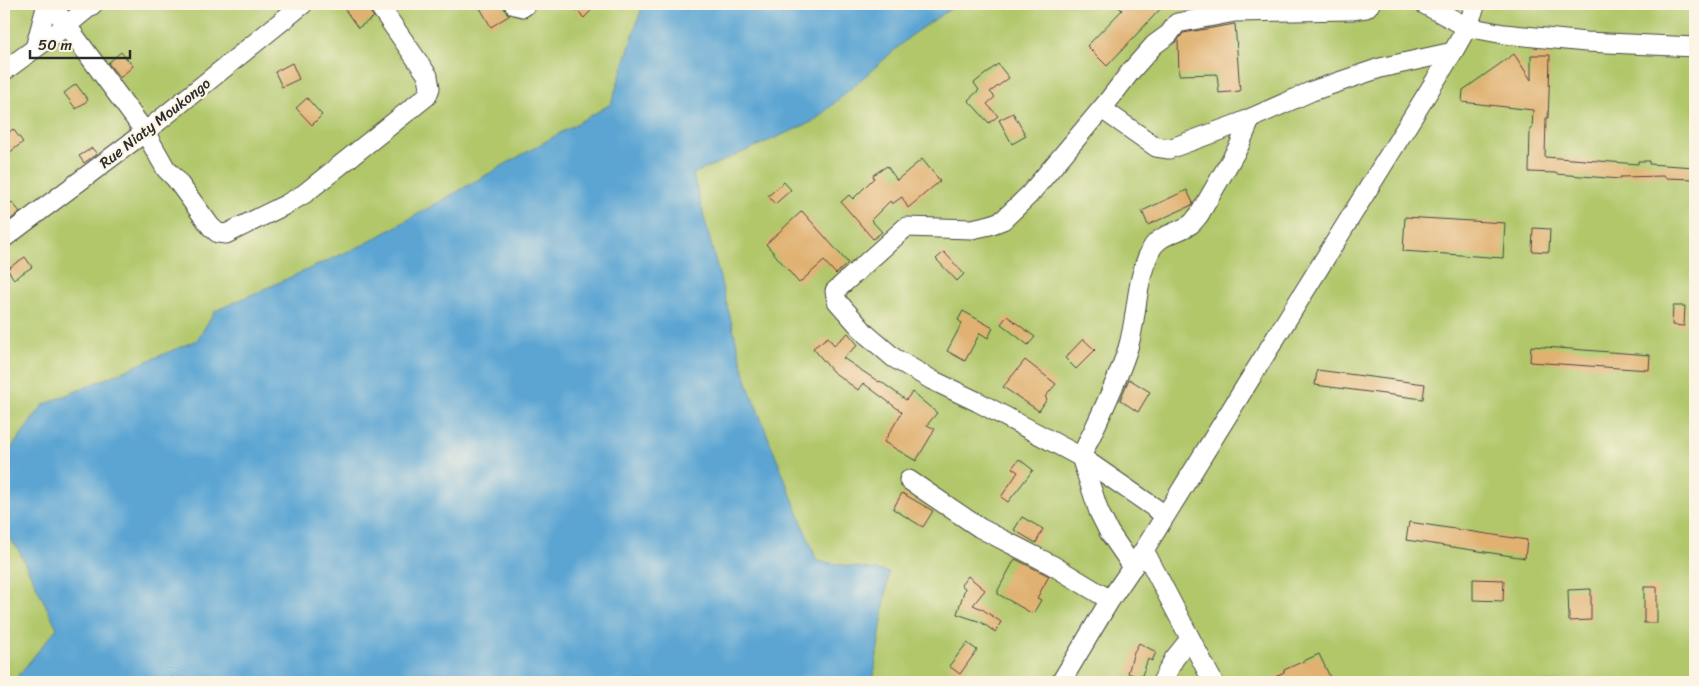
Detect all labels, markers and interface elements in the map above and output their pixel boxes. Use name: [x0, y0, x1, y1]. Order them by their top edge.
scale bar: [30, 28, 130, 60]
text: 50 m: [38, 32, 73, 58]
street label: Rue Niaty Moukongo: [93, 71, 217, 175]

